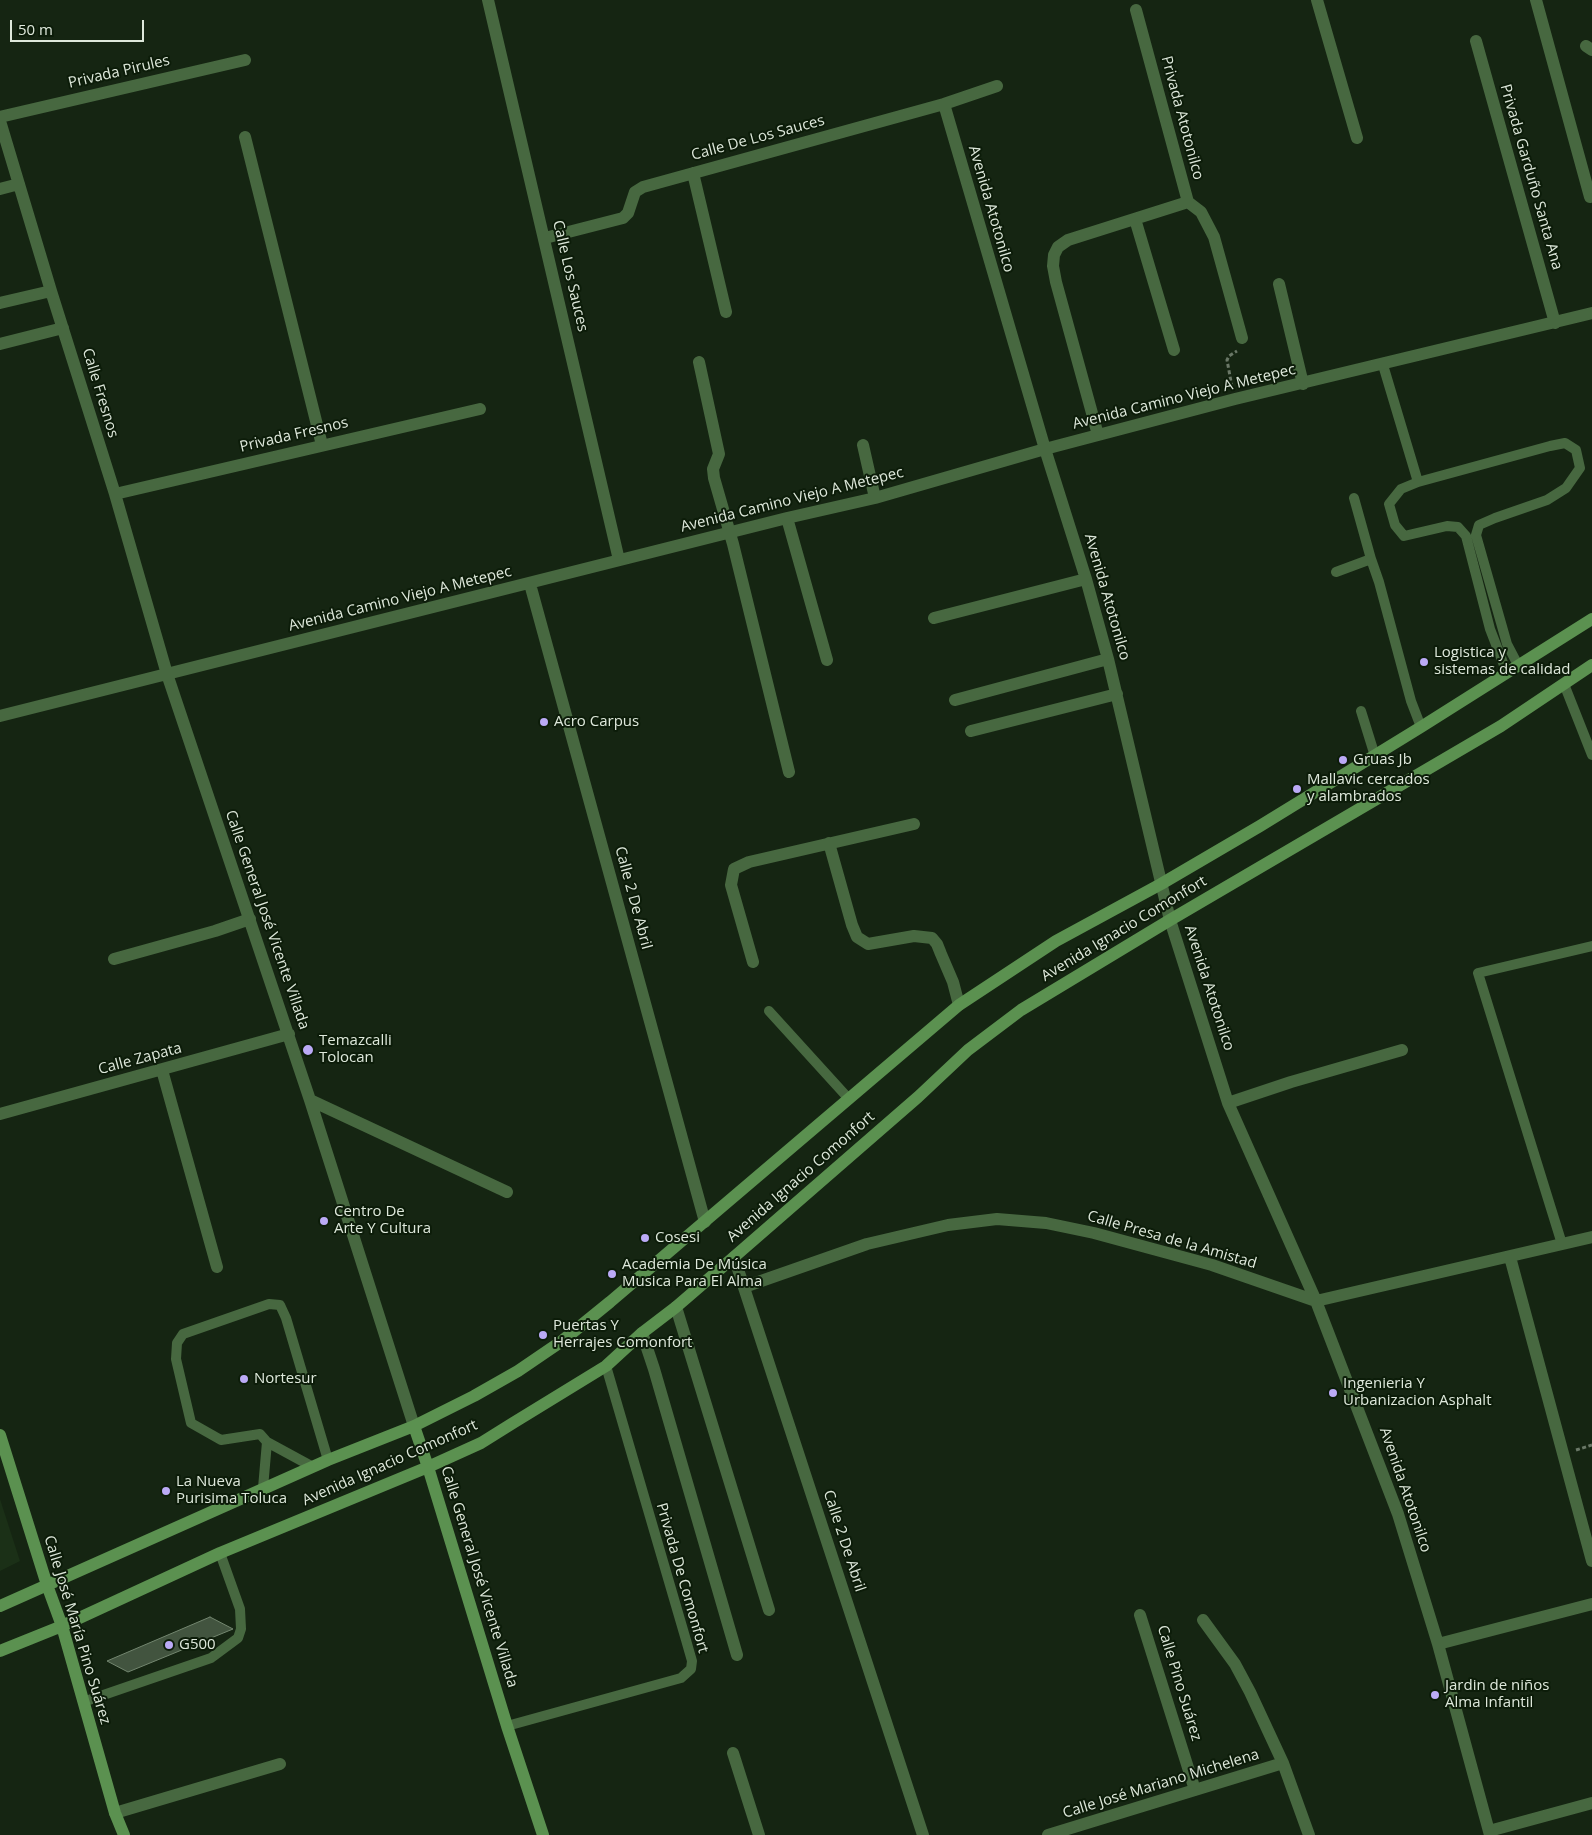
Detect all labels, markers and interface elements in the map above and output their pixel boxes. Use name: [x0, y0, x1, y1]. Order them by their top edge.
scale bar: [12, 10, 146, 42]
text: 50 m: [18, 19, 53, 39]
street label: Privada Pirules: [66, 52, 172, 92]
street label: Privada Atotonilco: [1157, 54, 1207, 182]
street label: Privada Garduño Santa Ana: [1496, 82, 1566, 272]
street label: Calle De Los Sauces: [689, 112, 827, 164]
street label: Avenida Atotonilco: [964, 144, 1018, 274]
street label: Calle Los Sauces: [548, 218, 592, 334]
street label: Calle Fresnos: [78, 346, 122, 440]
street label: Avenida Camino Viejo A Metepec: [1071, 361, 1297, 433]
street label: Privada Fresnos: [238, 414, 350, 456]
street label: Avenida Camino Viejo A Metepec: [679, 464, 905, 536]
street label: Avenida Atotonilco: [1080, 532, 1134, 662]
street label: Avenida Camino Viejo A Metepec: [287, 563, 513, 635]
place label: Logistica y sistemas de calidad: [1434, 644, 1570, 679]
marker: Logistica y sistemas de calidad: [1418, 656, 1430, 668]
place label: Acro Carpus: [554, 713, 639, 731]
marker: Acro Carpus: [538, 716, 550, 728]
place label: Gruas Jb: [1353, 751, 1412, 769]
marker: Gruas Jb: [1337, 754, 1349, 766]
place label: Mallavic cercados y alambrados: [1307, 771, 1430, 806]
marker: Mallavic cercados y alambrados: [1291, 783, 1303, 795]
street label: Calle General José Vicente Villada: [221, 808, 313, 1032]
street label: Calle 2 De Abril: [611, 845, 655, 951]
street label: Avenida Ignacio Comonfort: [1038, 872, 1210, 986]
street label: Avenida Atotonilco: [1180, 923, 1238, 1053]
place label: Temazcalli Tolocan: [319, 1032, 392, 1067]
street label: Calle Zapata: [96, 1039, 184, 1079]
marker: Temazcalli Tolocan: [301, 1043, 315, 1057]
street label: Avenida Ignacio Comonfort: [724, 1108, 878, 1246]
place label: Centro De Arte Y Cultura: [334, 1203, 431, 1238]
street label: Calle Presa de la Amistad: [1085, 1207, 1259, 1273]
marker: Centro De Arte Y Cultura: [318, 1215, 330, 1227]
place label: Cosesi: [655, 1229, 700, 1247]
marker: Cosesi: [639, 1232, 651, 1244]
place label: Academia De Música Musica Para El Alma: [622, 1256, 767, 1291]
marker: Academia De Música Musica Para El Alma: [606, 1268, 618, 1280]
place label: Puertas Y Herrajes Comonfort: [553, 1317, 692, 1352]
marker: Puertas Y Herrajes Comonfort: [537, 1329, 549, 1341]
place label: Nortesur: [254, 1370, 317, 1388]
marker: Nortesur: [238, 1373, 250, 1385]
place label: Ingenieria Y Urbanizacion Asphalt: [1343, 1375, 1491, 1410]
marker: Ingenieria Y Urbanizacion Asphalt: [1327, 1387, 1339, 1399]
street label: Avenida Ignacio Comonfort: [300, 1416, 480, 1510]
street label: Avenida Atotonilco: [1375, 1425, 1435, 1555]
street label: Calle General José Vicente Villada: [437, 1464, 521, 1690]
place label: La Nueva Purisima Toluca: [176, 1473, 287, 1508]
marker: La Nueva Purisima Toluca: [160, 1485, 172, 1497]
street label: Calle 2 De Abril: [819, 1488, 869, 1594]
street label: Privada De Comonfort: [652, 1501, 712, 1655]
street label: Calle José María Pino Suárez: [40, 1533, 114, 1727]
street label: Calle Pino Suárez: [1153, 1623, 1205, 1743]
place label: G500: [179, 1636, 216, 1654]
marker: G500: [163, 1639, 175, 1651]
place label: Jardin de niños Alma Infantil: [1445, 1677, 1549, 1712]
marker: Jardin de niños Alma Infantil: [1429, 1689, 1441, 1701]
street label: Calle José Mariano Michelena: [1061, 1746, 1261, 1822]

